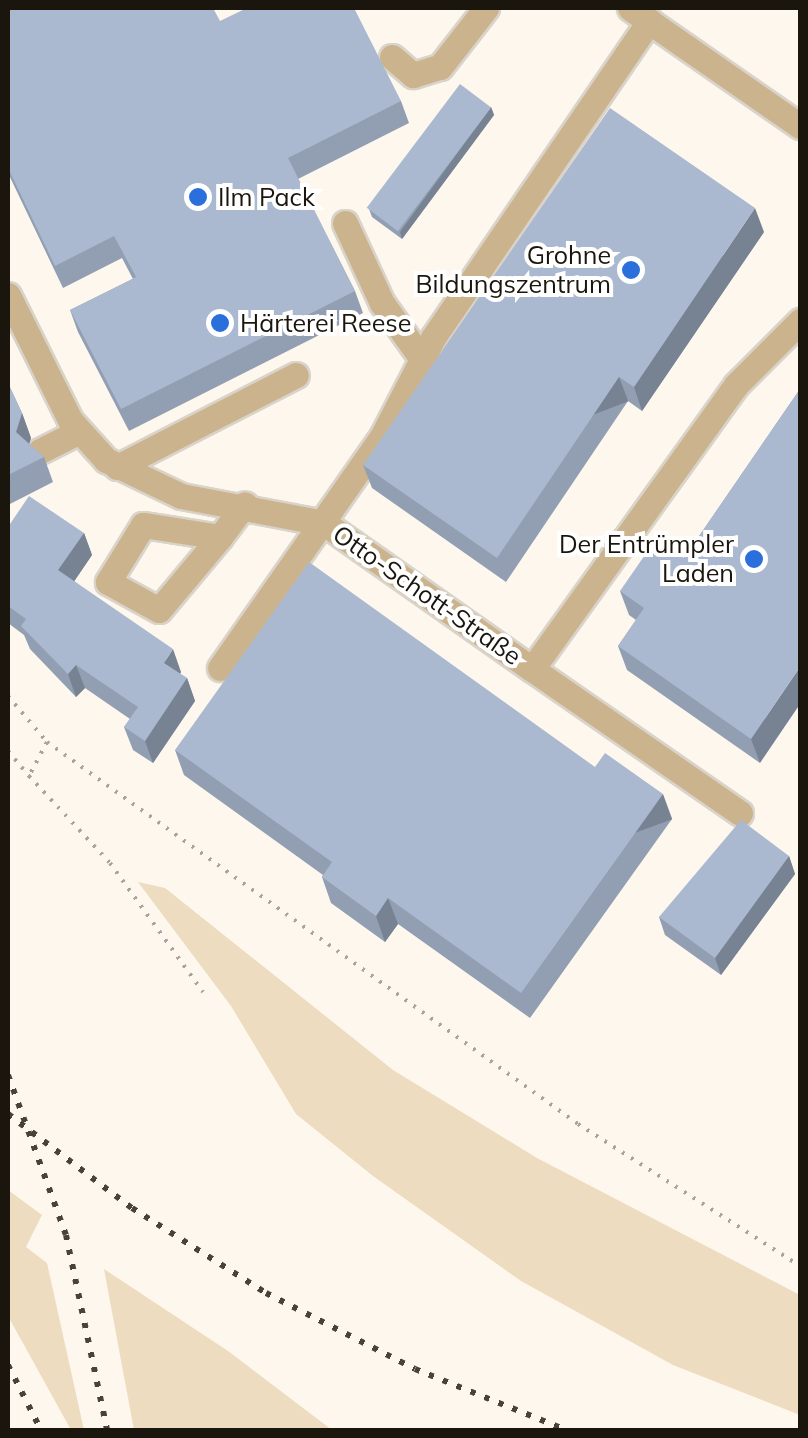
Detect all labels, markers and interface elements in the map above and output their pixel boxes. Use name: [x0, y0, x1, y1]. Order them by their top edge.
place label: Ilm Pack: [218, 182, 315, 212]
marker: Ilm Pack: [187, 186, 209, 208]
place label: Grohne Bildungszentrum: [416, 241, 611, 300]
marker: Grohne Bildungszentrum: [620, 259, 642, 281]
place label: Härterei Reese: [240, 308, 411, 338]
marker: Härterei Reese: [209, 312, 231, 334]
street label: Otto-Schott-Straße: [327, 519, 527, 671]
place label: Der Entrümpler Laden: [559, 530, 734, 589]
marker: Der Entrümpler Laden: [743, 548, 765, 570]

